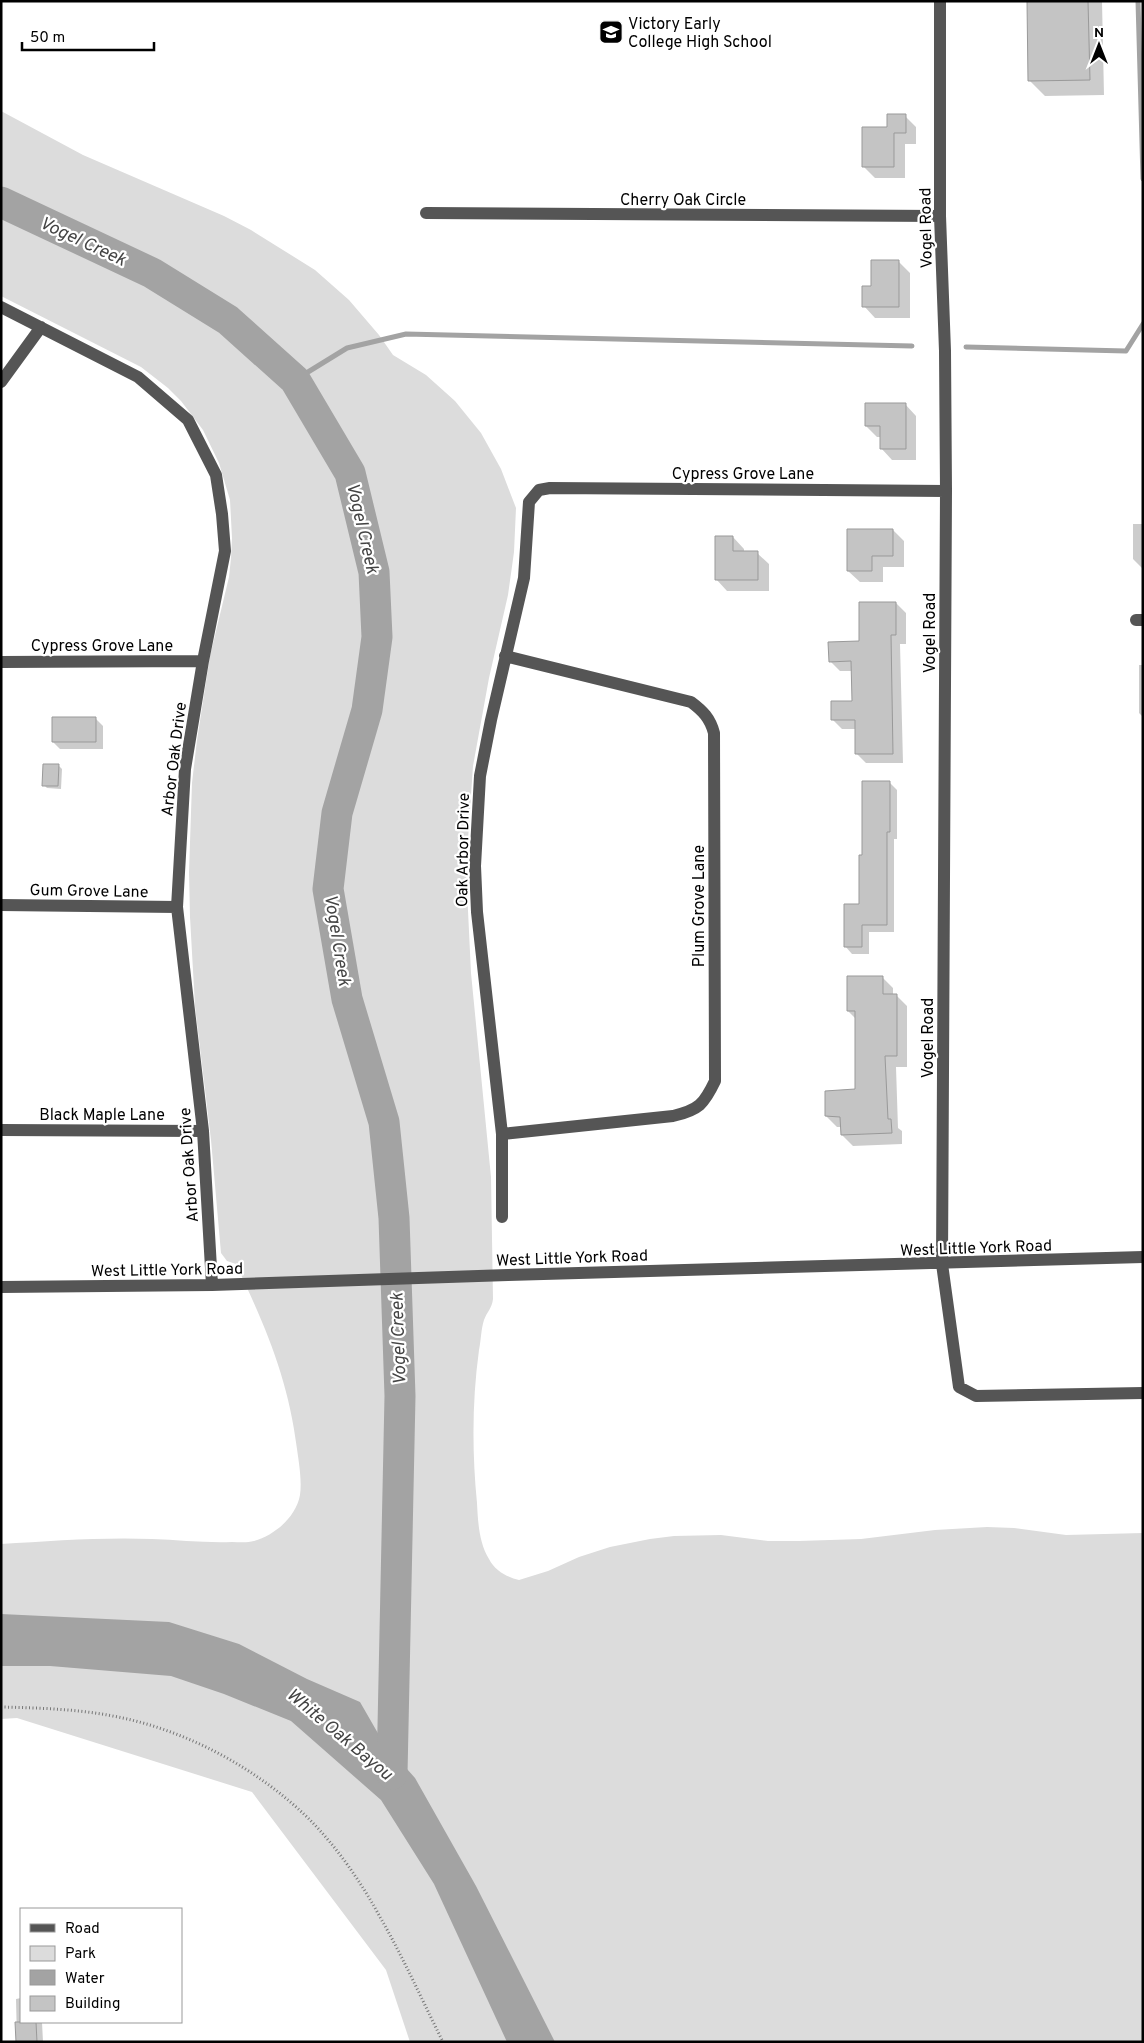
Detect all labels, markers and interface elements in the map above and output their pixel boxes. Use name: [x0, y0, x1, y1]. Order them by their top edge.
place label: Victory Early College High School: [628, 15, 772, 53]
school or university icon: Victory Early College High School: [598, 19, 624, 45]
scale bar: [22, 20, 155, 52]
north arrow: [1074, 20, 1124, 70]
text: N: [1094, 25, 1104, 42]
text: 50 m: [30, 29, 65, 48]
street label: Vogel Road: [916, 187, 938, 268]
street label: Cherry Oak Circle: [620, 191, 746, 211]
water label: Vogel Creek: [35, 212, 130, 273]
street label: Cypress Grove Lane: [672, 465, 814, 485]
water label: Vogel Creek: [340, 481, 383, 577]
street label: Vogel Road: [921, 593, 941, 673]
street label: Cypress Grove Lane: [31, 637, 173, 657]
street label: Arbor Oak Drive: [158, 701, 192, 818]
street label: Oak Arbor Drive: [453, 793, 475, 907]
street label: Plum Grove Lane: [690, 845, 710, 967]
street label: Gum Grove Lane: [29, 881, 149, 903]
water label: Vogel Creek: [318, 893, 355, 989]
street label: Vogel Road: [919, 998, 939, 1078]
street label: Black Maple Lane: [39, 1106, 165, 1126]
street label: Arbor Oak Drive: [176, 1107, 204, 1223]
street label: West Little York Road: [900, 1236, 1052, 1262]
street label: West Little York Road: [496, 1246, 648, 1272]
street label: West Little York Road: [91, 1260, 243, 1282]
water label: Vogel Creek: [386, 1291, 413, 1386]
water label: White Oak Bayou: [281, 1684, 397, 1786]
legend: [20, 1908, 182, 2023]
text: Road: [65, 1920, 100, 1939]
text: Park: [65, 1945, 96, 1964]
text: Water: [65, 1970, 105, 1989]
text: Building: [65, 1995, 120, 2014]

